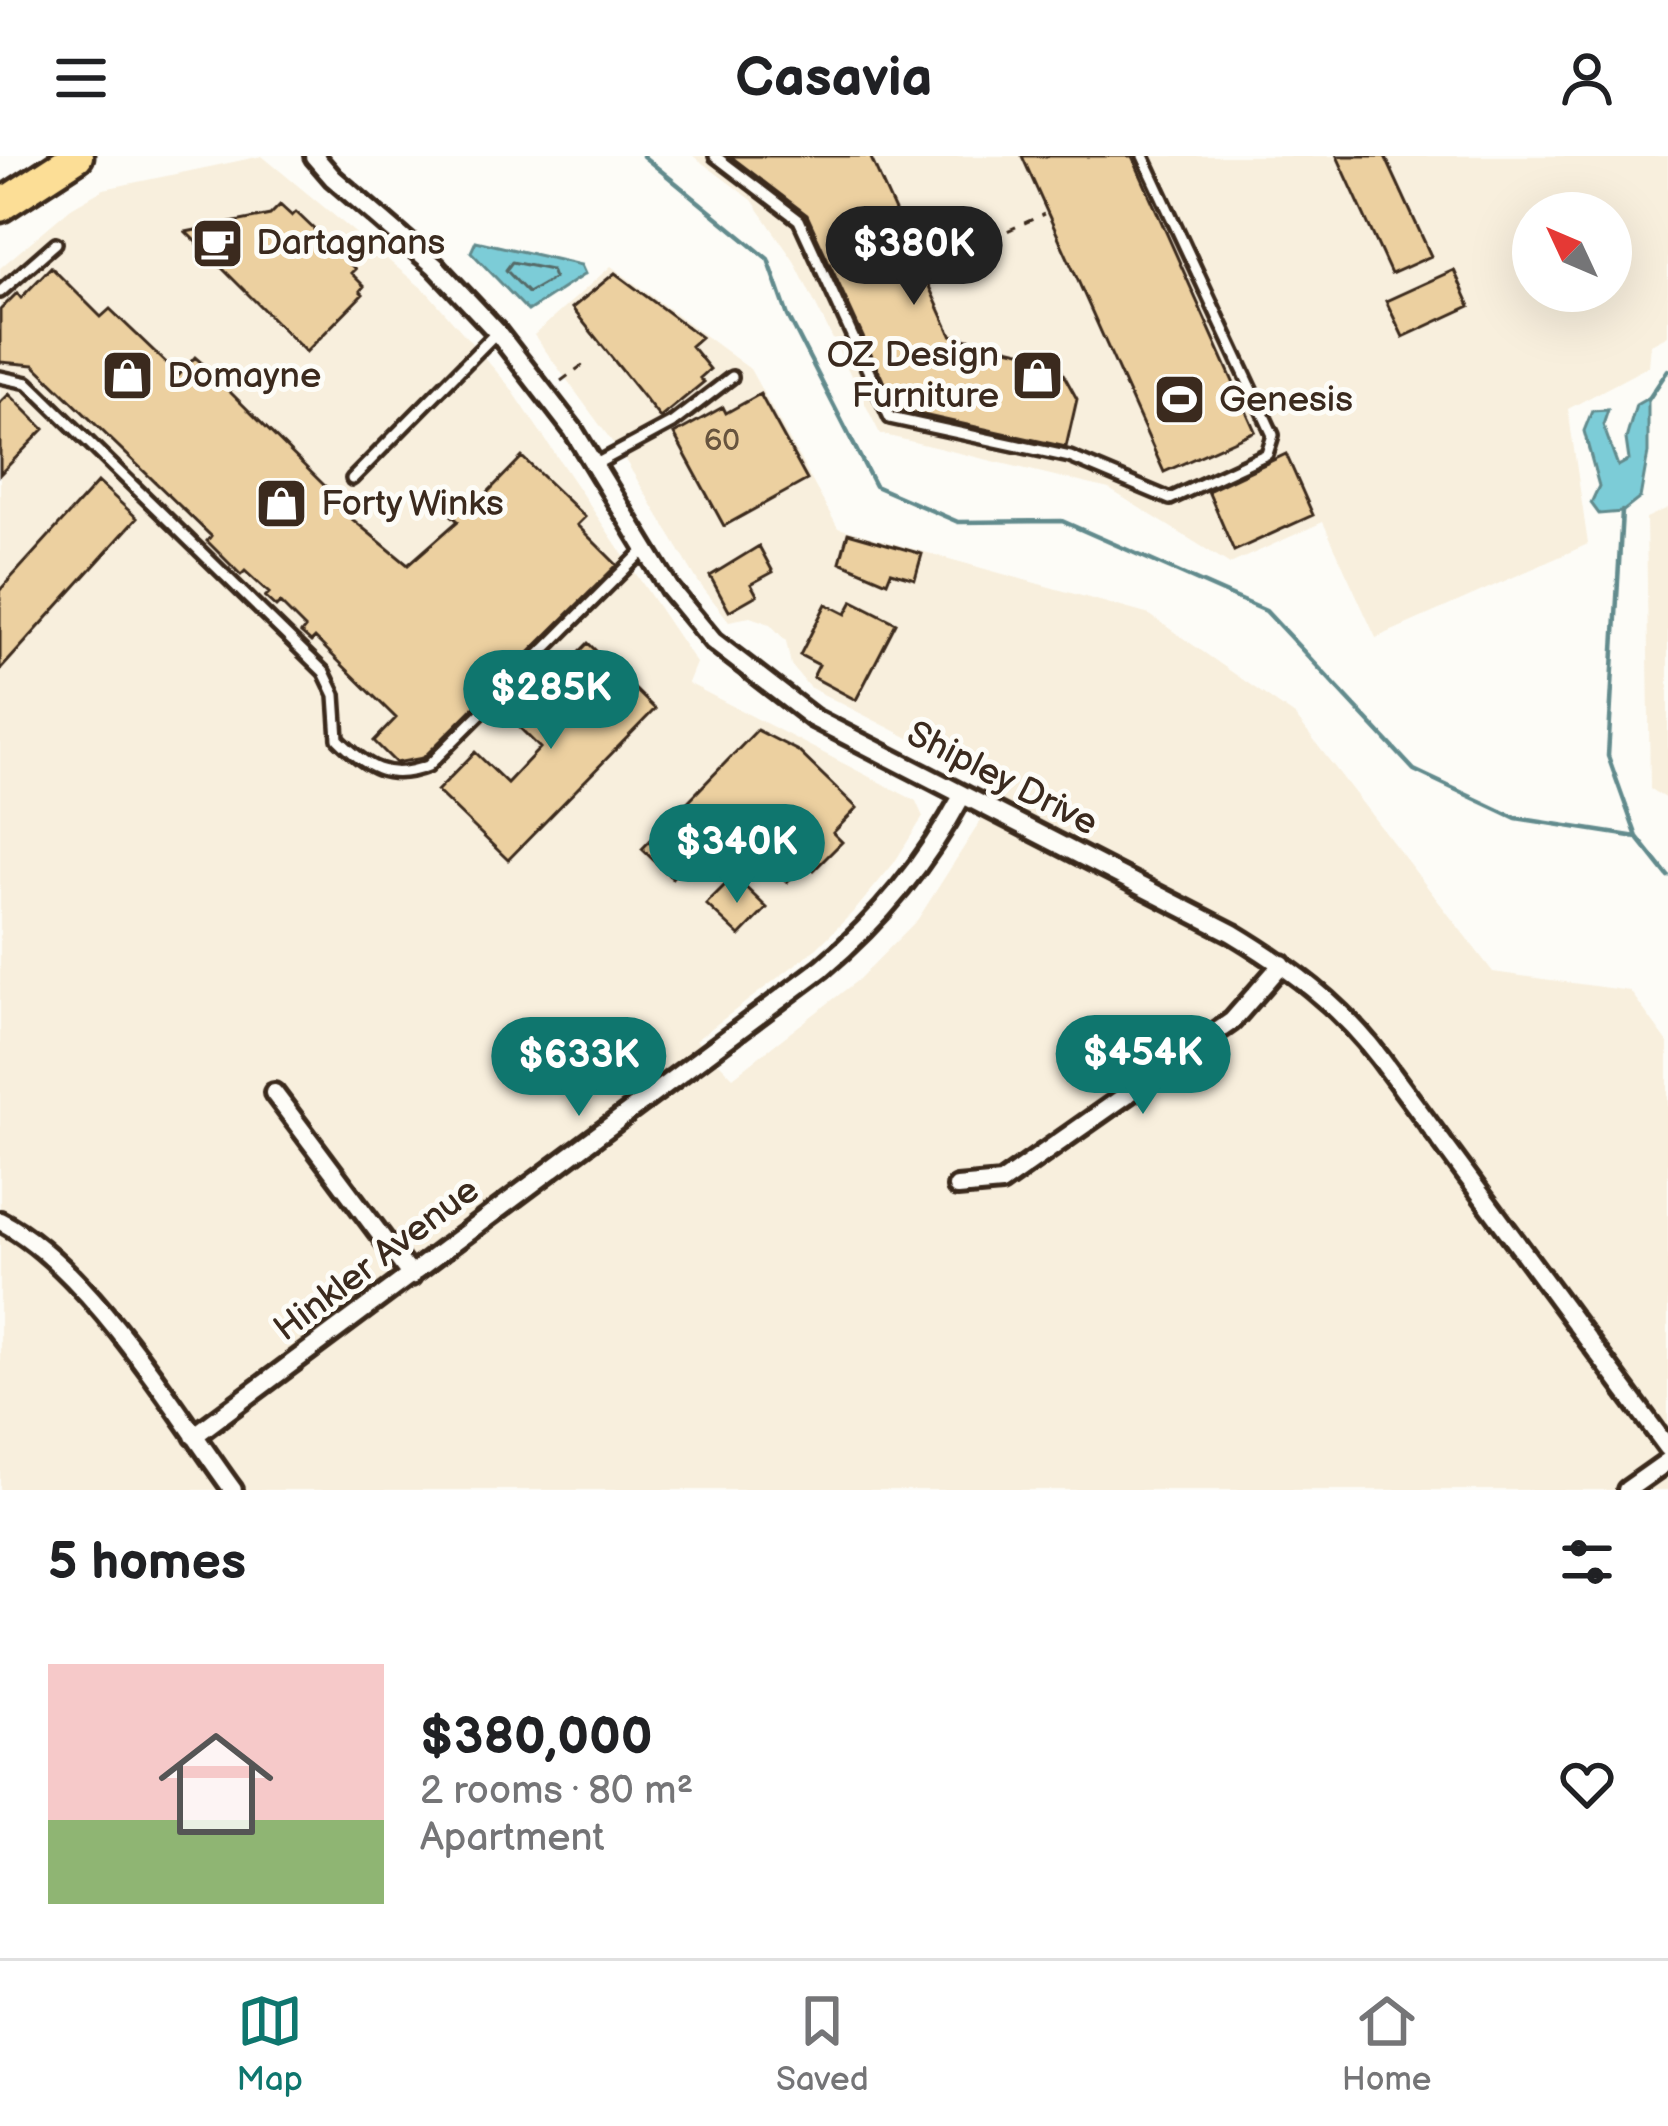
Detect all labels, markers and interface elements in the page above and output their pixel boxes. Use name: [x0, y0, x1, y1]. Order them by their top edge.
icon: menu: [48, 45, 114, 111]
icon: person: [1554, 45, 1620, 111]
text: Casavia: [736, 46, 932, 111]
north arrow: [1512, 192, 1632, 312]
map controls: [1512, 192, 1632, 312]
pin: $380K: [830, 206, 998, 308]
cafe icon: Dartagnans: [189, 215, 245, 271]
text: $380K: [853, 221, 975, 268]
place label: Dartagnans: [256, 222, 445, 265]
place label: OZ Design Furniture: [827, 334, 999, 418]
shop icon: Domayne: [100, 348, 156, 404]
shop icon: OZ Design Furniture: [1010, 348, 1066, 404]
place label: Domayne: [167, 355, 321, 398]
sports icon: Genesis: [1152, 372, 1208, 428]
place label: Genesis: [1219, 379, 1353, 422]
house number: 60: [704, 423, 740, 459]
shop icon: Forty Winks: [254, 476, 310, 532]
place label: Forty Winks: [321, 483, 504, 526]
pin: $285K: [467, 650, 635, 752]
text: $285K: [490, 665, 612, 712]
street label: Shipley Drive: [900, 713, 1104, 845]
pin: $340K: [653, 804, 821, 906]
text: $340K: [676, 819, 798, 866]
pin: $454K: [1059, 1015, 1227, 1117]
pin: $633K: [495, 1017, 663, 1119]
text: $454K: [1083, 1030, 1203, 1077]
text: $633K: [518, 1032, 640, 1079]
street label: Hinkler Avenue: [266, 1169, 488, 1351]
icon: filters: [1554, 1529, 1620, 1595]
text: 5 homes: [48, 1532, 246, 1593]
text: $380,000: [420, 1707, 652, 1768]
icon: home: [144, 1712, 288, 1856]
icon: heart: [1554, 1751, 1620, 1817]
text: 2 rooms · 80 m²: [420, 1768, 693, 1815]
text: Apartment: [420, 1815, 604, 1862]
tab: Map: [237, 1988, 303, 2100]
tab: Saved: [776, 1988, 869, 2100]
tab: Home: [1342, 1988, 1431, 2100]

